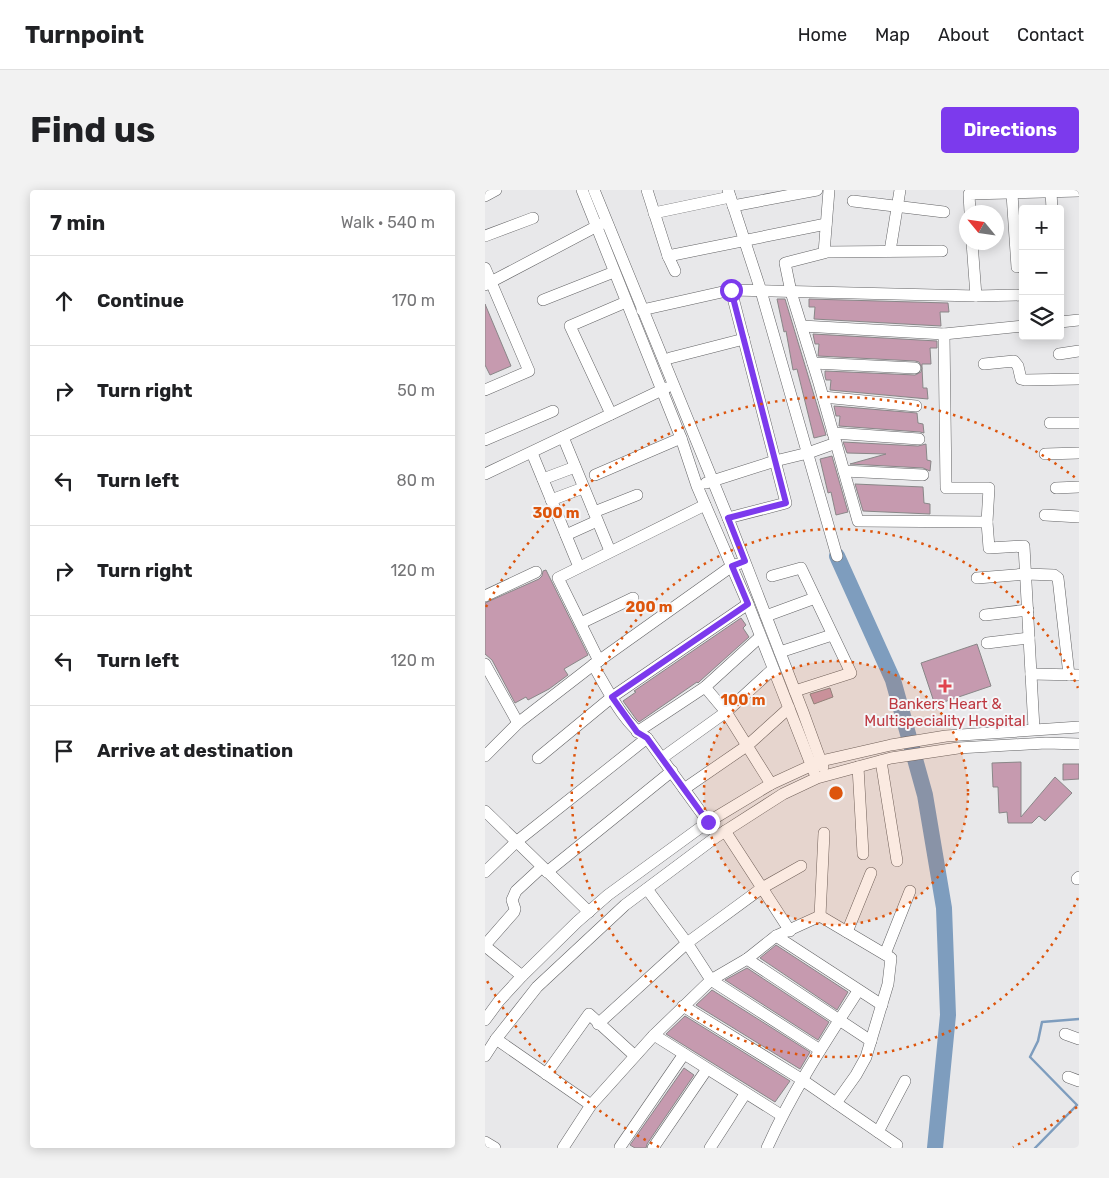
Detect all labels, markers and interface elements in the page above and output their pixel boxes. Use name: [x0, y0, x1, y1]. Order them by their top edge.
text: Turnpoint: [25, 21, 144, 49]
text: Home: [798, 24, 847, 46]
text: Map: [875, 24, 910, 46]
text: About: [938, 24, 989, 46]
text: Contact: [1017, 24, 1084, 46]
button: Directions: [941, 107, 1079, 153]
text: Find us: [30, 109, 155, 151]
north arrow: [959, 205, 1004, 250]
map controls: [1019, 205, 1064, 340]
button: +: [1019, 205, 1064, 250]
text: 7 min: [50, 210, 105, 235]
text: Walk · 540 m: [341, 213, 435, 232]
button: −: [1019, 250, 1064, 295]
route start: [720, 279, 743, 302]
icon: ahead: [50, 287, 78, 315]
text: Continue: [97, 289, 184, 312]
text: 170 m: [392, 291, 435, 310]
button: layers: [1019, 295, 1064, 340]
icon: right: [50, 377, 78, 405]
text: Turn right: [97, 379, 192, 402]
text: 50 m: [397, 381, 435, 400]
icon: left: [50, 467, 78, 495]
text: Turn left: [97, 469, 179, 492]
text: 80 m: [397, 471, 435, 490]
text: 300 m: [532, 504, 580, 522]
icon: right: [50, 557, 78, 585]
text: Turn right: [97, 559, 192, 582]
text: 120 m: [390, 561, 435, 580]
text: 200 m: [625, 598, 673, 616]
icon: left: [50, 647, 78, 675]
text: Turn left: [97, 649, 179, 672]
text: 120 m: [390, 651, 435, 670]
marker: Bankers Heart & Multispeciality Hospital: [938, 679, 952, 693]
text: 100 m: [721, 691, 765, 709]
place label: Bankers Heart & Multispeciality Hospital: [864, 695, 1026, 730]
icon: arrive: [50, 737, 78, 765]
text: Arrive at destination: [97, 739, 293, 762]
centre of rings: [827, 784, 845, 802]
route end: [697, 811, 720, 834]

